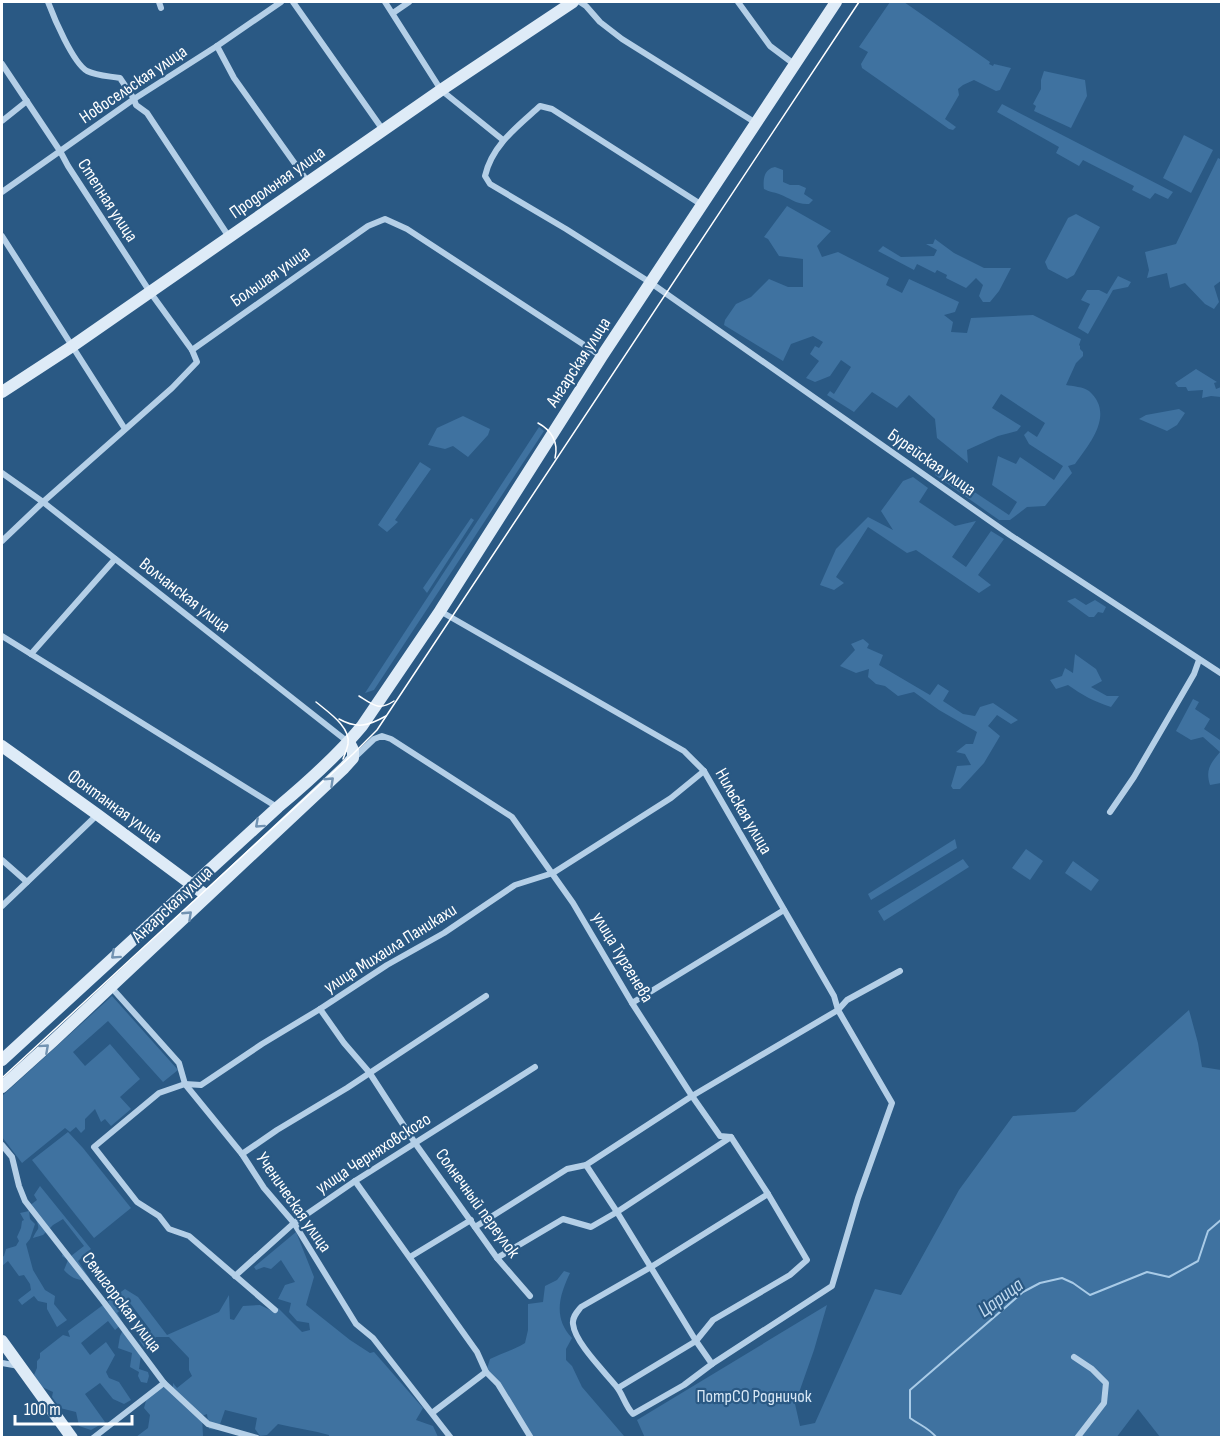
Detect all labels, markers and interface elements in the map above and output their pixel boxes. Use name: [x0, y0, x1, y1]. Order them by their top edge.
street label: Новосельская улица: [76, 41, 191, 128]
street label: Продольная улица: [226, 142, 329, 223]
street label: Степная улица: [73, 155, 142, 246]
street label: Большая улица: [227, 241, 314, 311]
street label: Ангарская улица: [541, 314, 615, 412]
street label: Бурейская улица: [884, 424, 980, 500]
street label: Волчанская улица: [135, 553, 234, 637]
street label: Фонтанная улица: [63, 765, 166, 848]
street label: Нильская улица: [711, 765, 777, 858]
one-way arrow: [323, 778, 334, 789]
one-way arrow: [256, 817, 266, 828]
street label: Ангарская улица: [127, 862, 217, 948]
street label: улица Михаила Паникахи: [320, 899, 461, 998]
street label: улица Тургенева: [587, 908, 658, 1006]
one-way arrow: [181, 911, 191, 922]
one-way arrow: [112, 948, 123, 959]
one-way arrow: [38, 1044, 49, 1055]
street label: улица Черняховского: [312, 1108, 435, 1198]
street label: Солнечный переулок: [431, 1145, 524, 1262]
street label: Ученическая улица: [251, 1148, 336, 1256]
street label: Семигорская улица: [77, 1248, 166, 1356]
water label: Царица: [973, 1273, 1028, 1323]
park label: ПотрСО Родничок: [696, 1386, 812, 1407]
scale bar: [15, 1388, 132, 1426]
text: 100 m: [24, 1399, 61, 1420]

